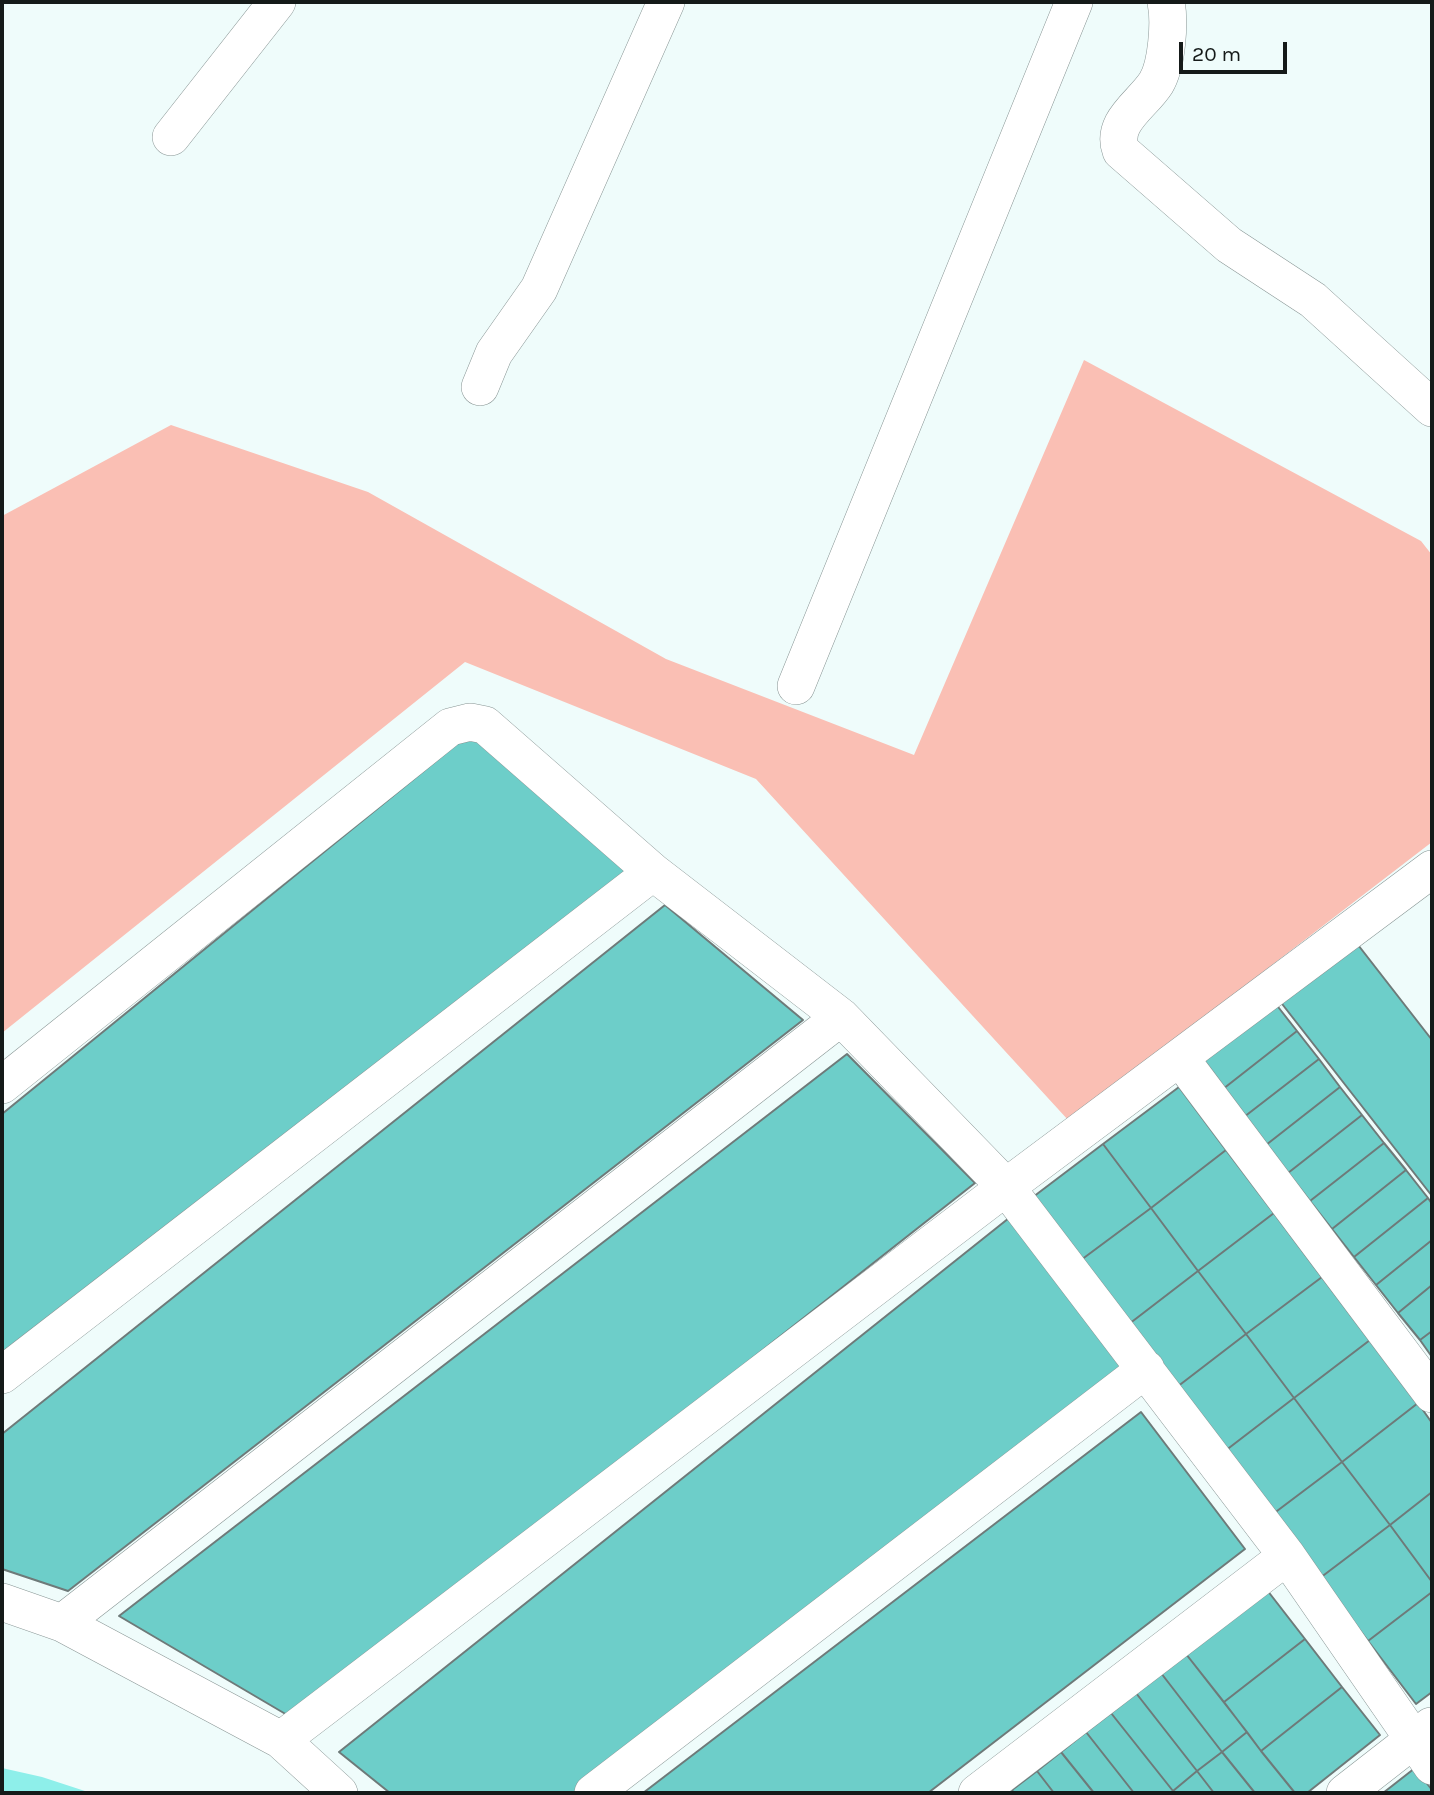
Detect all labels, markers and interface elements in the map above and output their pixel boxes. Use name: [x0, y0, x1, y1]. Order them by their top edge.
scale bar: [1182, 28, 1290, 72]
text: 20 m: [1192, 42, 1241, 66]

